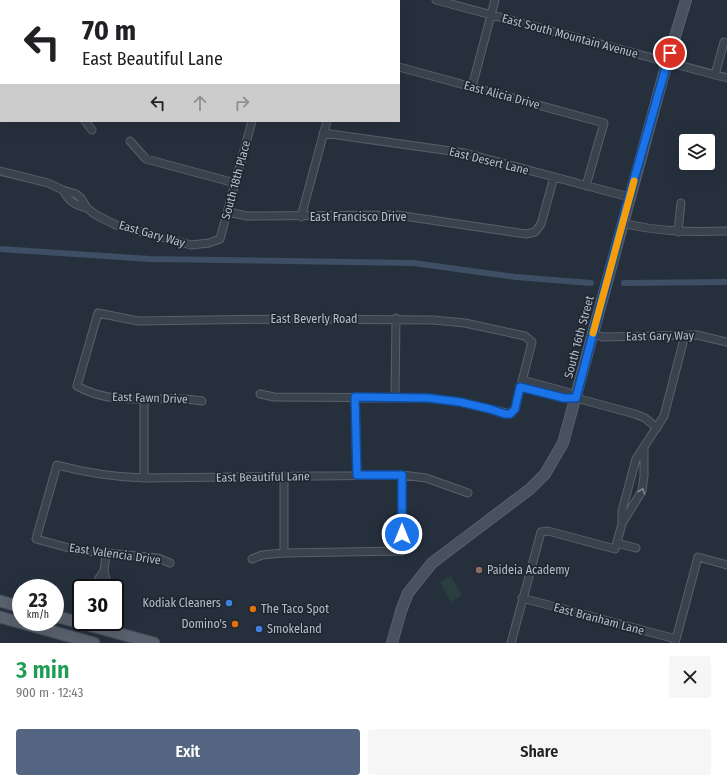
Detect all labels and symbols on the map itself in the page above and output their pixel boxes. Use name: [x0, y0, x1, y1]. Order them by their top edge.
street label: East South Mountain Avenue: [500, 11, 640, 61]
pin: [653, 36, 687, 70]
street label: East Alicia Drive: [463, 78, 542, 112]
street label: South 18th Place: [219, 139, 253, 221]
street label: East Desert Lane: [448, 144, 530, 178]
street label: East Francisco Drive: [310, 210, 406, 224]
street label: East Gary Way: [117, 218, 187, 250]
street label: South 16th Street: [561, 294, 597, 380]
street label: East Beverly Road: [270, 312, 358, 326]
street label: East Gary Way: [626, 328, 695, 344]
street label: East Fawn Drive: [112, 390, 188, 406]
street label: East Beautiful Lane: [216, 469, 310, 485]
one-way arrow: [637, 487, 645, 494]
position arrow: [381, 513, 423, 555]
street label: East Valencia Drive: [68, 541, 162, 567]
place label: Paideia Academy: [487, 563, 570, 577]
marker: Paideia Academy: [474, 565, 484, 575]
speed limit sign: 30: [72, 579, 124, 631]
place label: Kodiak Cleaners: [143, 596, 221, 610]
marker: Kodiak Cleaners: [224, 598, 234, 608]
street label: East Branham Lane: [552, 600, 646, 638]
place label: The Taco Spot: [261, 602, 329, 616]
marker: The Taco Spot: [248, 604, 258, 614]
place label: Domino's: [182, 617, 227, 631]
marker: Domino's: [230, 619, 240, 629]
place label: Smokeland: [267, 622, 322, 636]
marker: Smokeland: [254, 624, 264, 634]

